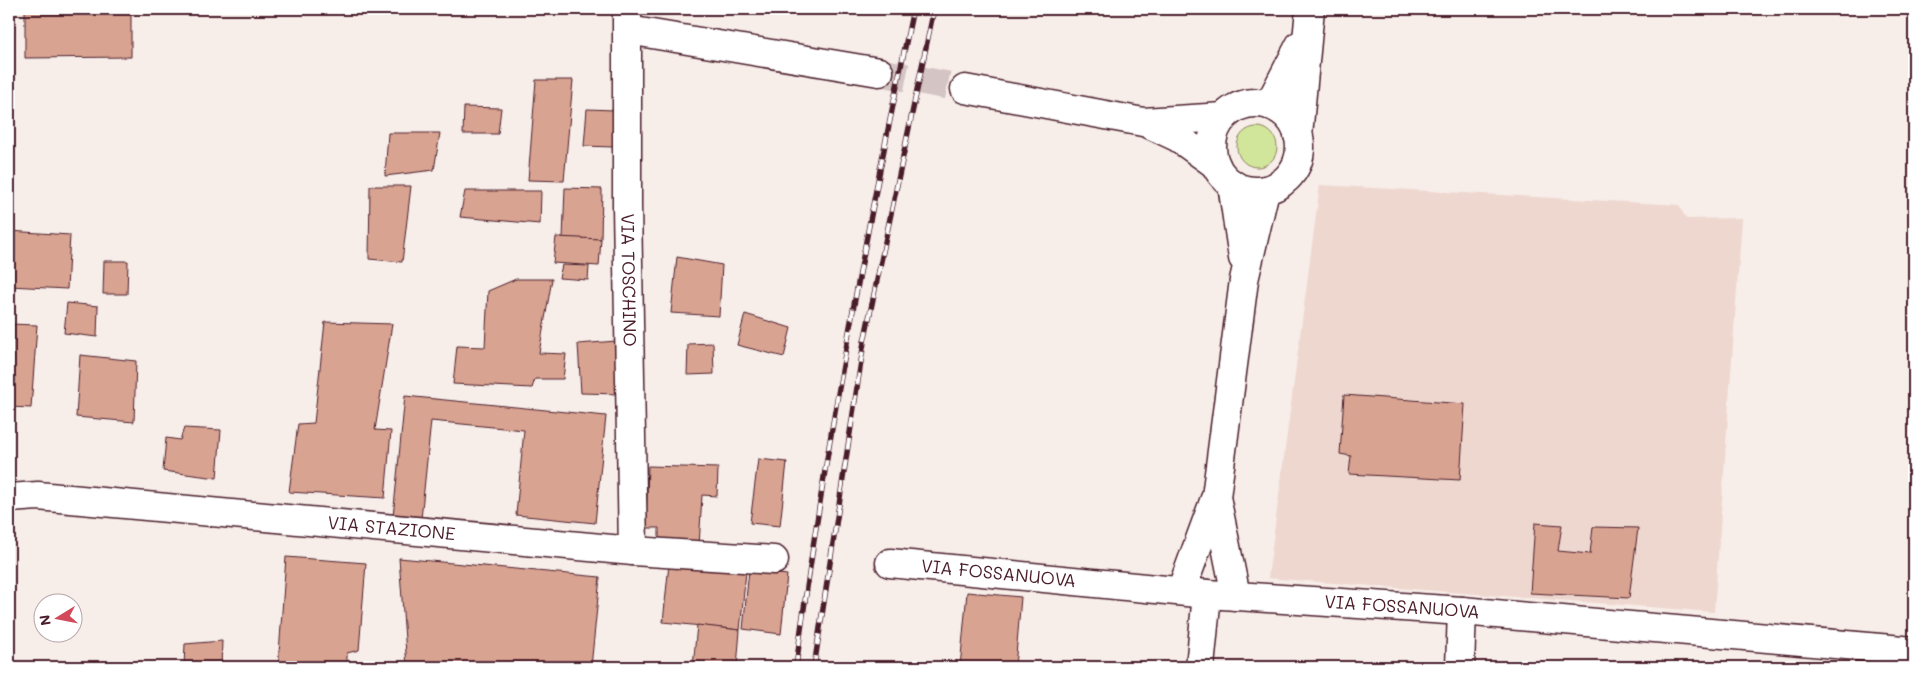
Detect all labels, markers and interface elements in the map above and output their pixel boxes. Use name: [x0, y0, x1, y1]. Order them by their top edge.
street label: VIA TOSCHINO: [616, 213, 642, 347]
street label: VIA STAZIONE: [327, 510, 456, 546]
street label: VIA FOSSANUOVA: [920, 553, 1077, 592]
street label: VIA FOSSANUOVA: [1324, 589, 1481, 624]
north arrow: [32, 594, 82, 644]
text: N: [34, 613, 55, 627]

